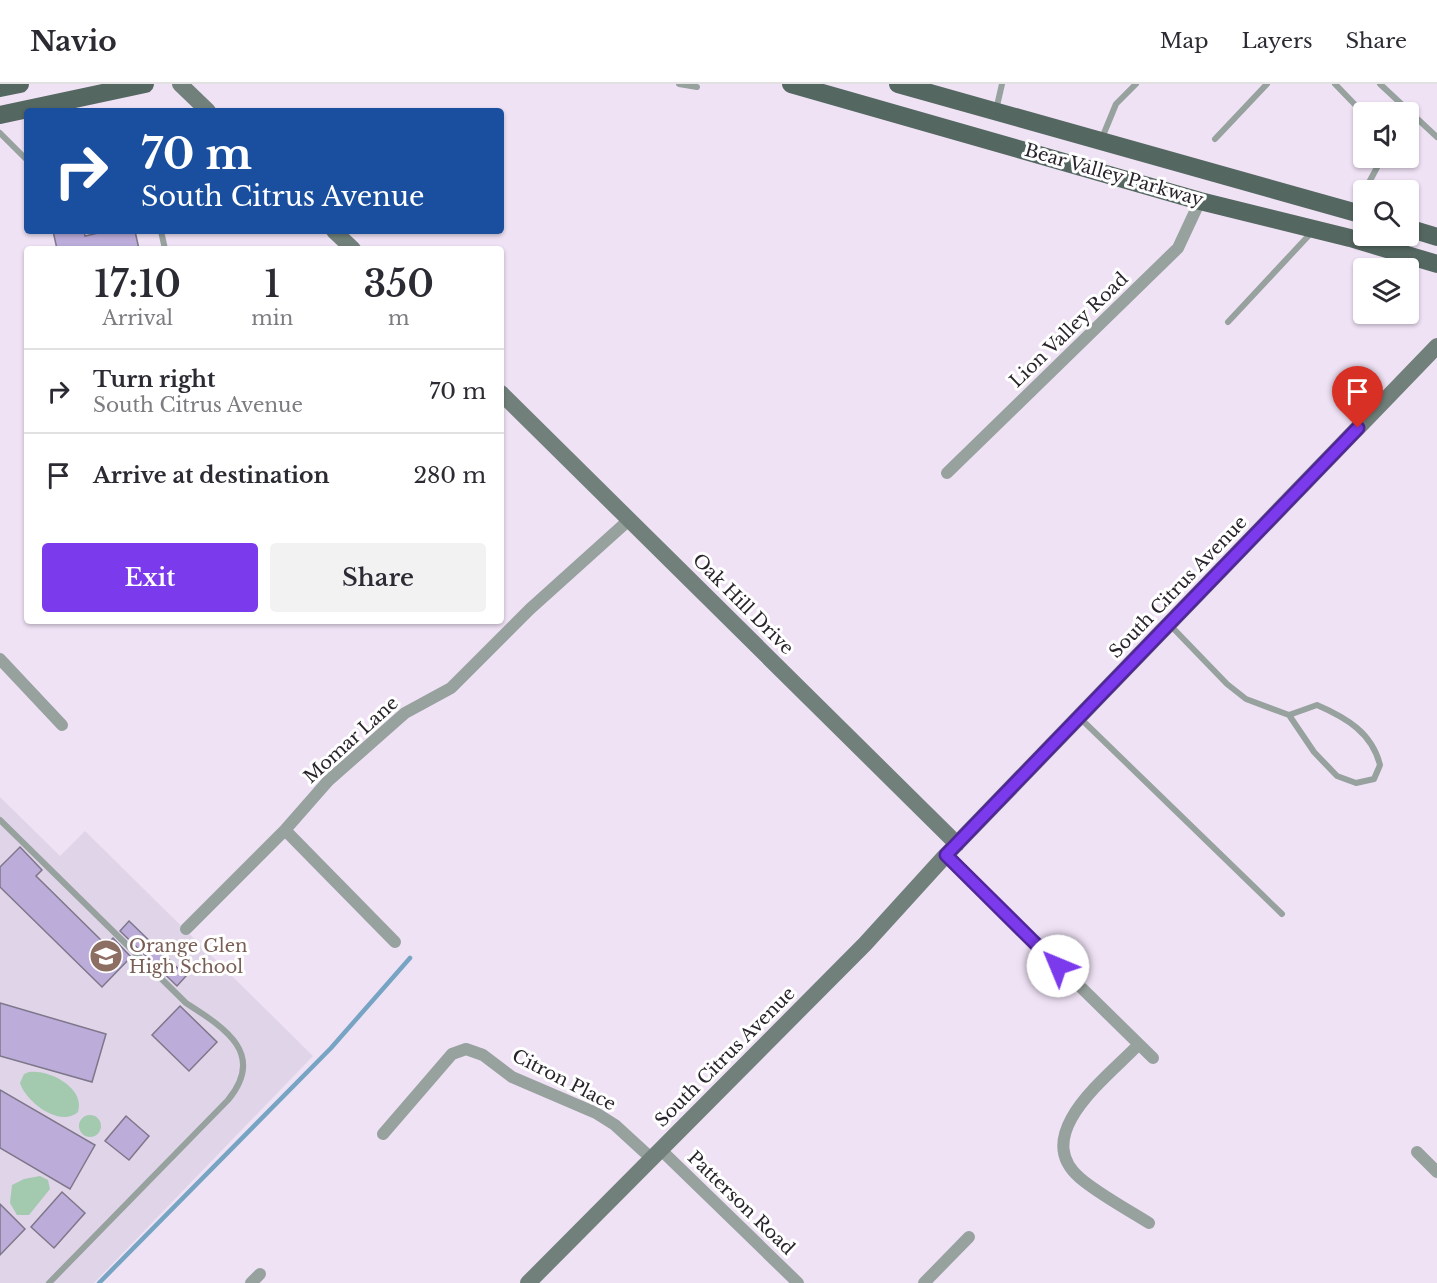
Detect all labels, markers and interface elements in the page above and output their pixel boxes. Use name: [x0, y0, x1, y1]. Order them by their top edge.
text: Navio: [30, 24, 117, 59]
text: Map: [1160, 28, 1209, 54]
text: Layers: [1242, 28, 1313, 54]
text: Share: [1346, 28, 1407, 54]
map controls: [1353, 102, 1419, 324]
button: sound: [1353, 102, 1419, 168]
text: 70 m: [141, 128, 252, 180]
icon: right: [42, 132, 120, 210]
street label: Bear Valley Parkway: [1022, 139, 1206, 211]
text: South Citrus Avenue: [141, 180, 424, 213]
button: search: [1353, 180, 1419, 246]
button: layers: [1353, 258, 1419, 324]
text: 17:10: [94, 262, 181, 307]
text: 1: [264, 262, 280, 307]
text: 350: [363, 262, 434, 307]
street label: Lion Valley Road: [1005, 268, 1133, 392]
text: Arrival: [102, 306, 173, 330]
text: min: [251, 306, 293, 330]
text: m: [388, 306, 409, 330]
text: Turn right: [93, 366, 215, 393]
pin: [1332, 366, 1383, 428]
icon: right: [42, 375, 75, 408]
icon: arrive: [1341, 375, 1374, 408]
text: 70 m: [429, 378, 486, 405]
text: South Citrus Avenue: [93, 393, 303, 417]
icon: arrive: [42, 459, 75, 492]
text: Arrive at destination: [93, 462, 330, 489]
text: 280 m: [413, 462, 486, 489]
street label: South Citrus Avenue: [1104, 511, 1252, 663]
button: Exit: [42, 543, 258, 612]
button: Share: [270, 543, 486, 612]
street label: Oak Hill Drive: [688, 549, 798, 659]
street label: Momar Lane: [299, 692, 403, 788]
position arrow: [1026, 934, 1090, 998]
place label: Orange Glen High School: [129, 935, 247, 978]
school or university icon: Orange Glen High School: [88, 938, 124, 974]
street label: South Citrus Avenue: [650, 982, 800, 1132]
street label: Citron Place: [509, 1044, 619, 1116]
street label: Patterson Road: [683, 1146, 799, 1260]

